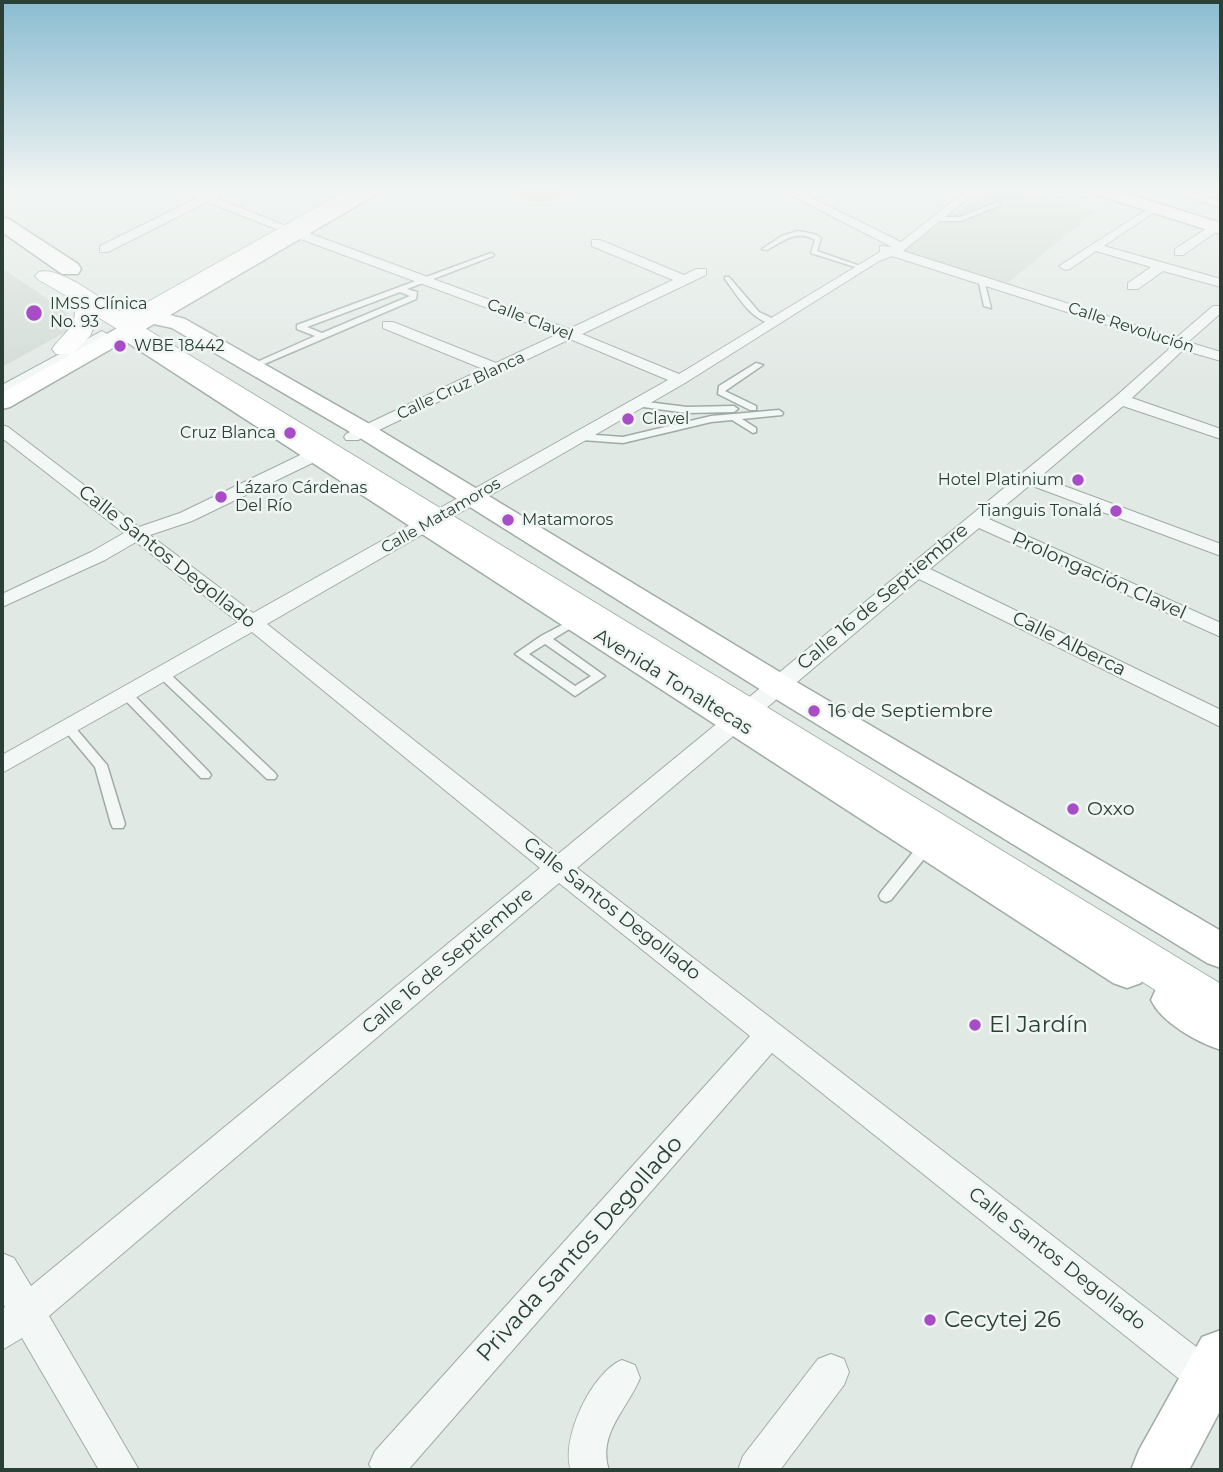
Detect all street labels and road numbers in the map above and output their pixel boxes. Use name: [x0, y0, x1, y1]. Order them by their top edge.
street label: Calle Clavel: [484, 295, 576, 345]
street label: Calle Revolución: [1065, 299, 1197, 357]
street label: Calle Cruz Blanca: [394, 348, 528, 424]
street label: Calle Matamoros: [378, 474, 504, 558]
street label: Calle Santos Degollado: [74, 481, 260, 633]
street label: Calle 16 de Septiembre: [793, 519, 973, 675]
street label: Prolongación Clavel: [1008, 527, 1190, 625]
street label: Calle Alberca: [1008, 607, 1130, 681]
street label: Avenida Tonaltecas: [590, 624, 756, 740]
street label: Calle Santos Degollado: [519, 833, 705, 985]
street label: Calle 16 de Septiembre: [358, 883, 538, 1039]
street label: Privada Santos Degollado: [471, 1130, 689, 1368]
street label: Calle Santos Degollado: [964, 1183, 1150, 1335]

